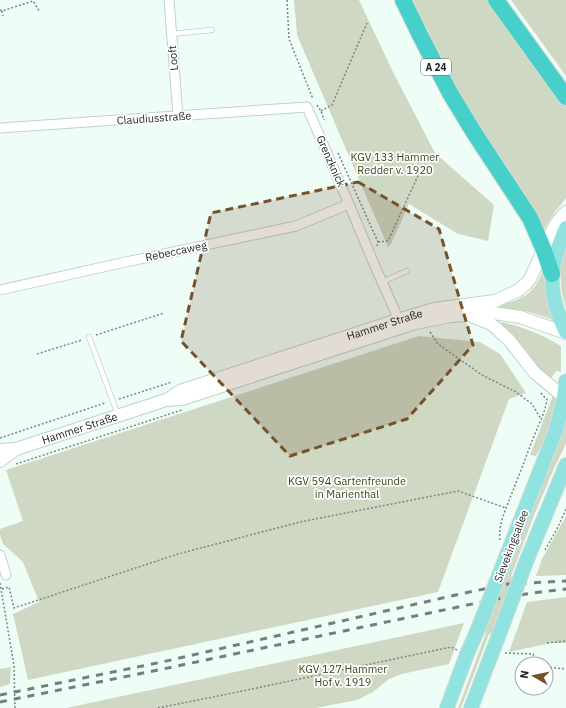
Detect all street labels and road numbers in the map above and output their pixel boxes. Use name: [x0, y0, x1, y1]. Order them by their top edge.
street label: Looft: [165, 45, 181, 71]
road number: A 24: [421, 59, 451, 75]
street label: Claudiusstraße: [116, 108, 192, 128]
street label: Grenzknick: [313, 133, 349, 189]
street label: Rebeccaweg: [144, 238, 208, 264]
street label: Hammer Straße: [345, 306, 424, 343]
street label: Hammer Straße: [40, 409, 119, 447]
street label: Sievekingsallee: [491, 508, 531, 584]

